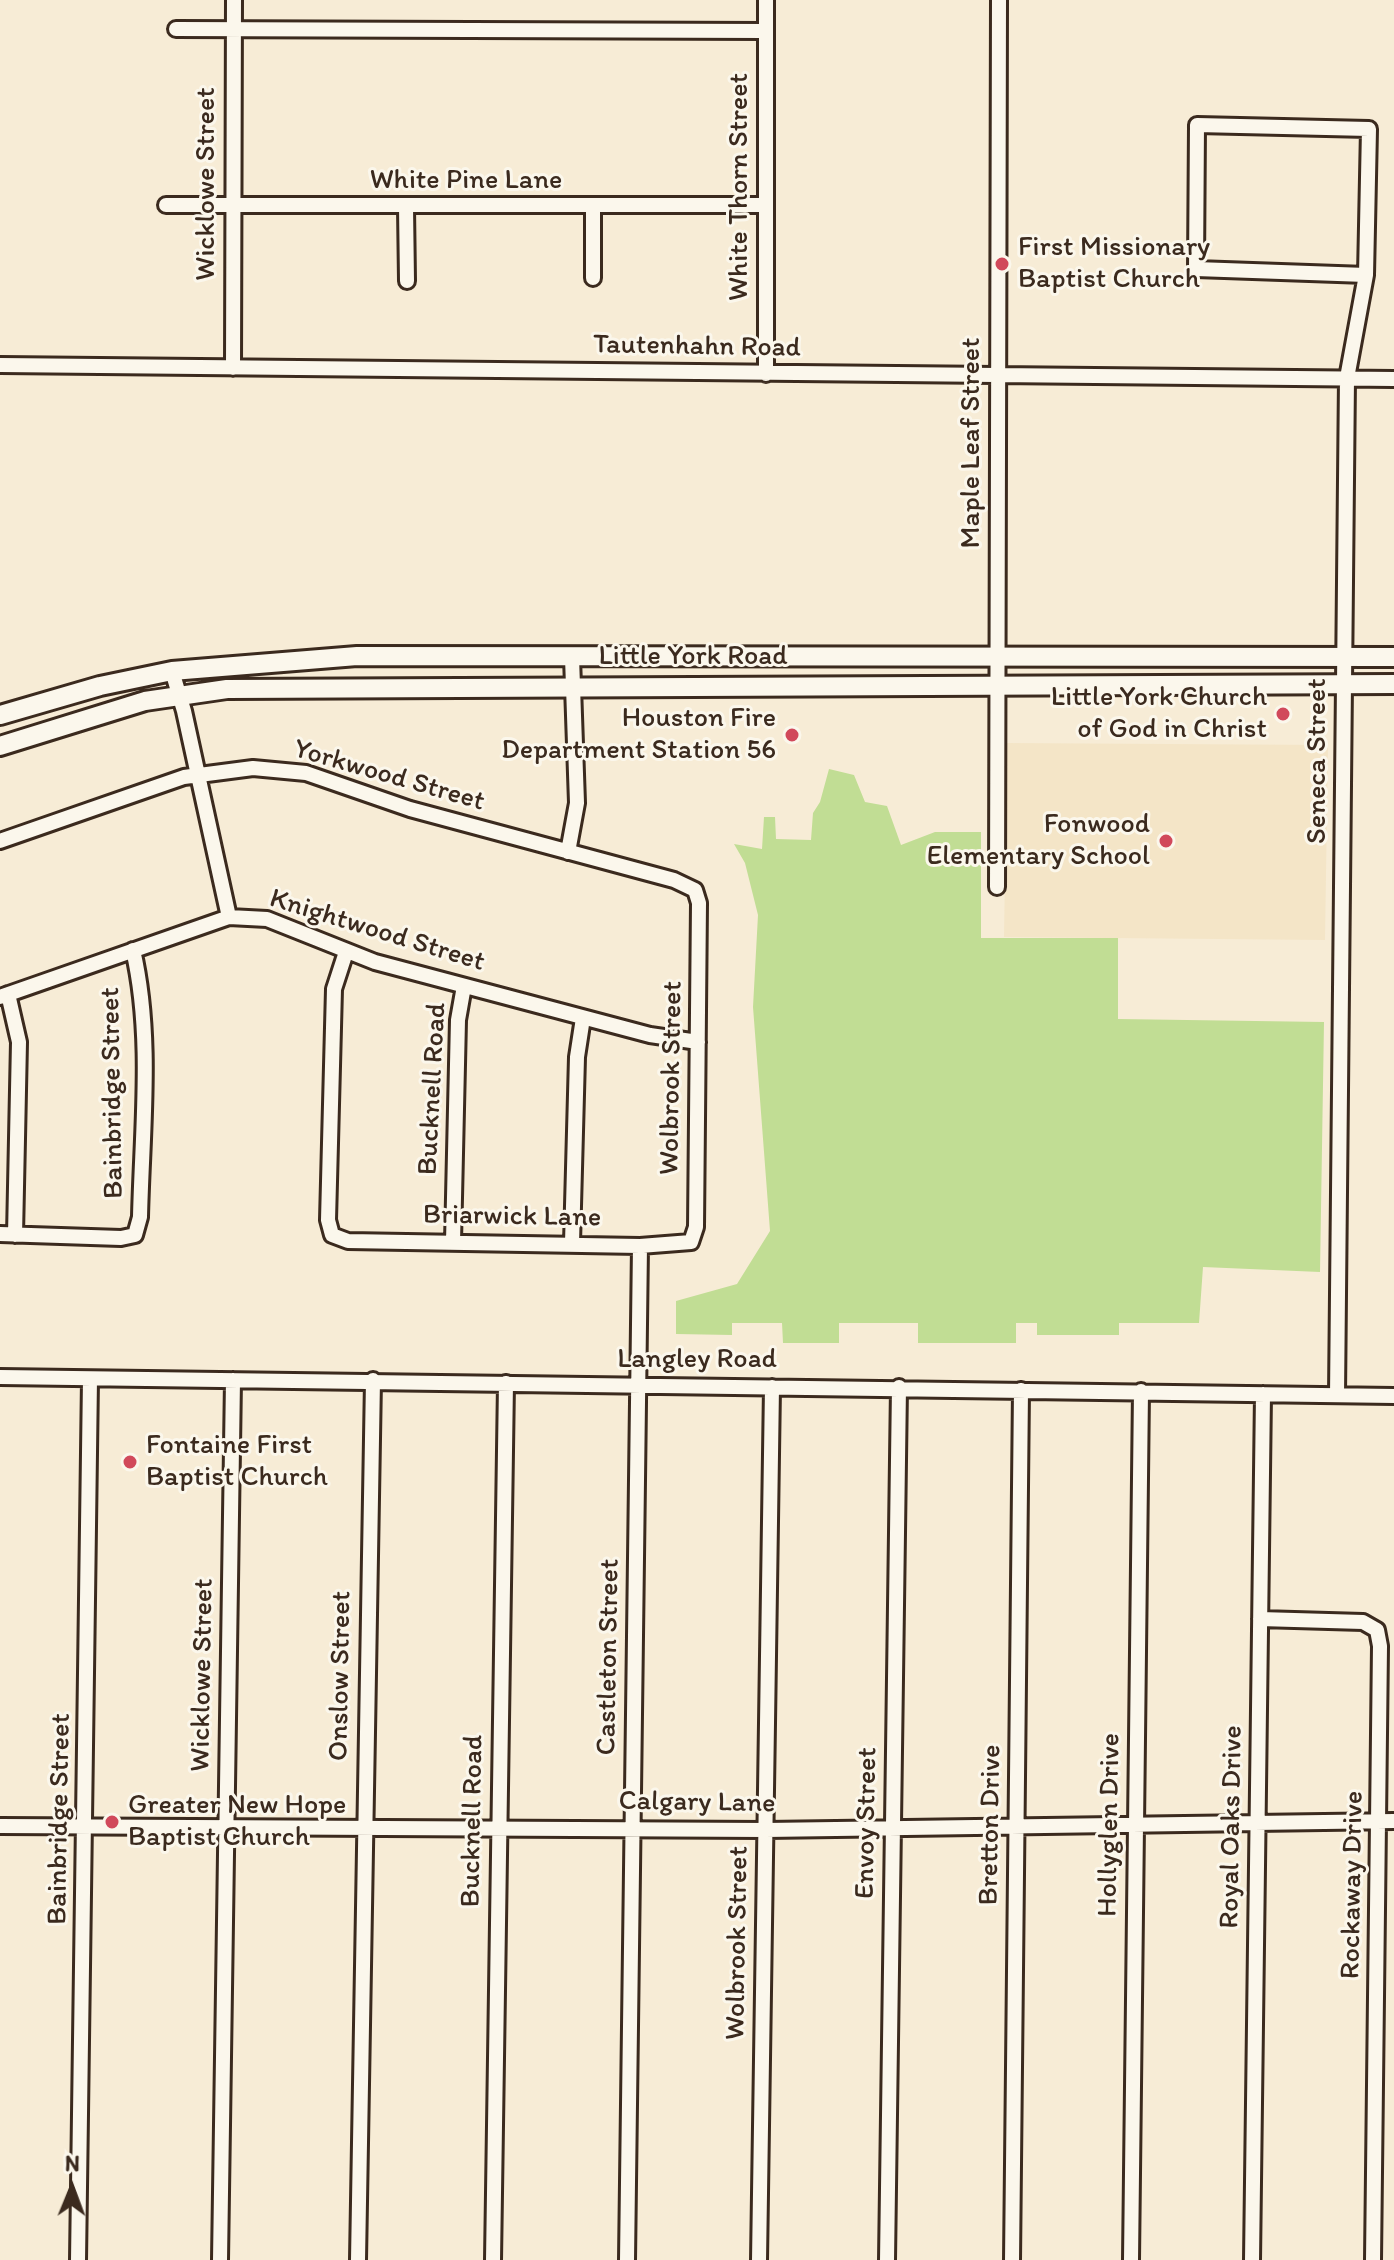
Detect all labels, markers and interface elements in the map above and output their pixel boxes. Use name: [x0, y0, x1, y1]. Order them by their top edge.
street label: White Thorn Street: [723, 73, 757, 301]
street label: Wicklowe Street: [190, 87, 224, 281]
street label: White Pine Lane: [370, 164, 562, 198]
place label: First Missionary Baptist Church: [1018, 231, 1210, 297]
marker: First Missionary Baptist Church: [993, 255, 1011, 273]
street label: Tautenhahn Road: [593, 328, 801, 366]
street label: Maple Leaf Street: [955, 337, 989, 549]
street label: Little York Road: [598, 640, 788, 674]
street label: Seneca Street: [1301, 678, 1335, 844]
place label: Little York Church of God in Christ: [1051, 681, 1267, 747]
place label: Houston Fire Department Station 56: [501, 702, 776, 768]
marker: Little York Church of God in Christ: [1274, 705, 1292, 723]
marker: Houston Fire Department Station 56: [783, 726, 801, 744]
street label: Yorkwood Street: [290, 733, 488, 819]
place label: Fonwood Elementary School: [927, 808, 1150, 874]
marker: Fonwood Elementary School: [1157, 832, 1175, 850]
street label: Knightwood Street: [265, 882, 489, 980]
street label: Wolbrook Street: [654, 981, 690, 1175]
street label: Bainbridge Street: [94, 987, 132, 1199]
street label: Bucknell Road: [412, 1002, 454, 1176]
street label: Briarwick Lane: [422, 1199, 602, 1235]
street label: Langley Road: [617, 1343, 777, 1377]
place label: Fontaine First Baptist Church: [146, 1429, 328, 1495]
marker: Fontaine First Baptist Church: [121, 1453, 139, 1471]
street label: Castleton Street: [590, 1558, 628, 1756]
street label: Wicklowe Street: [185, 1578, 221, 1772]
street label: Onslow Street: [323, 1591, 359, 1761]
street label: Bainbridge Street: [41, 1713, 79, 1925]
street label: Royal Oaks Drive: [1213, 1725, 1251, 1929]
street label: Hollyglen Drive: [1092, 1733, 1128, 1917]
street label: Bucknell Road: [455, 1734, 491, 1908]
street label: Bretton Drive: [973, 1744, 1009, 1906]
street label: Envoy Street: [849, 1747, 885, 1899]
street label: Calgary Lane: [618, 1785, 776, 1821]
place label: Greater New Hope Baptist Church: [128, 1789, 346, 1855]
street label: Rockaway Drive: [1335, 1791, 1371, 1979]
marker: Greater New Hope Baptist Church: [103, 1813, 121, 1831]
street label: Wolbrook Street: [720, 1846, 756, 2040]
north arrow: [32, 2148, 112, 2228]
text: N: [65, 2150, 80, 2177]

